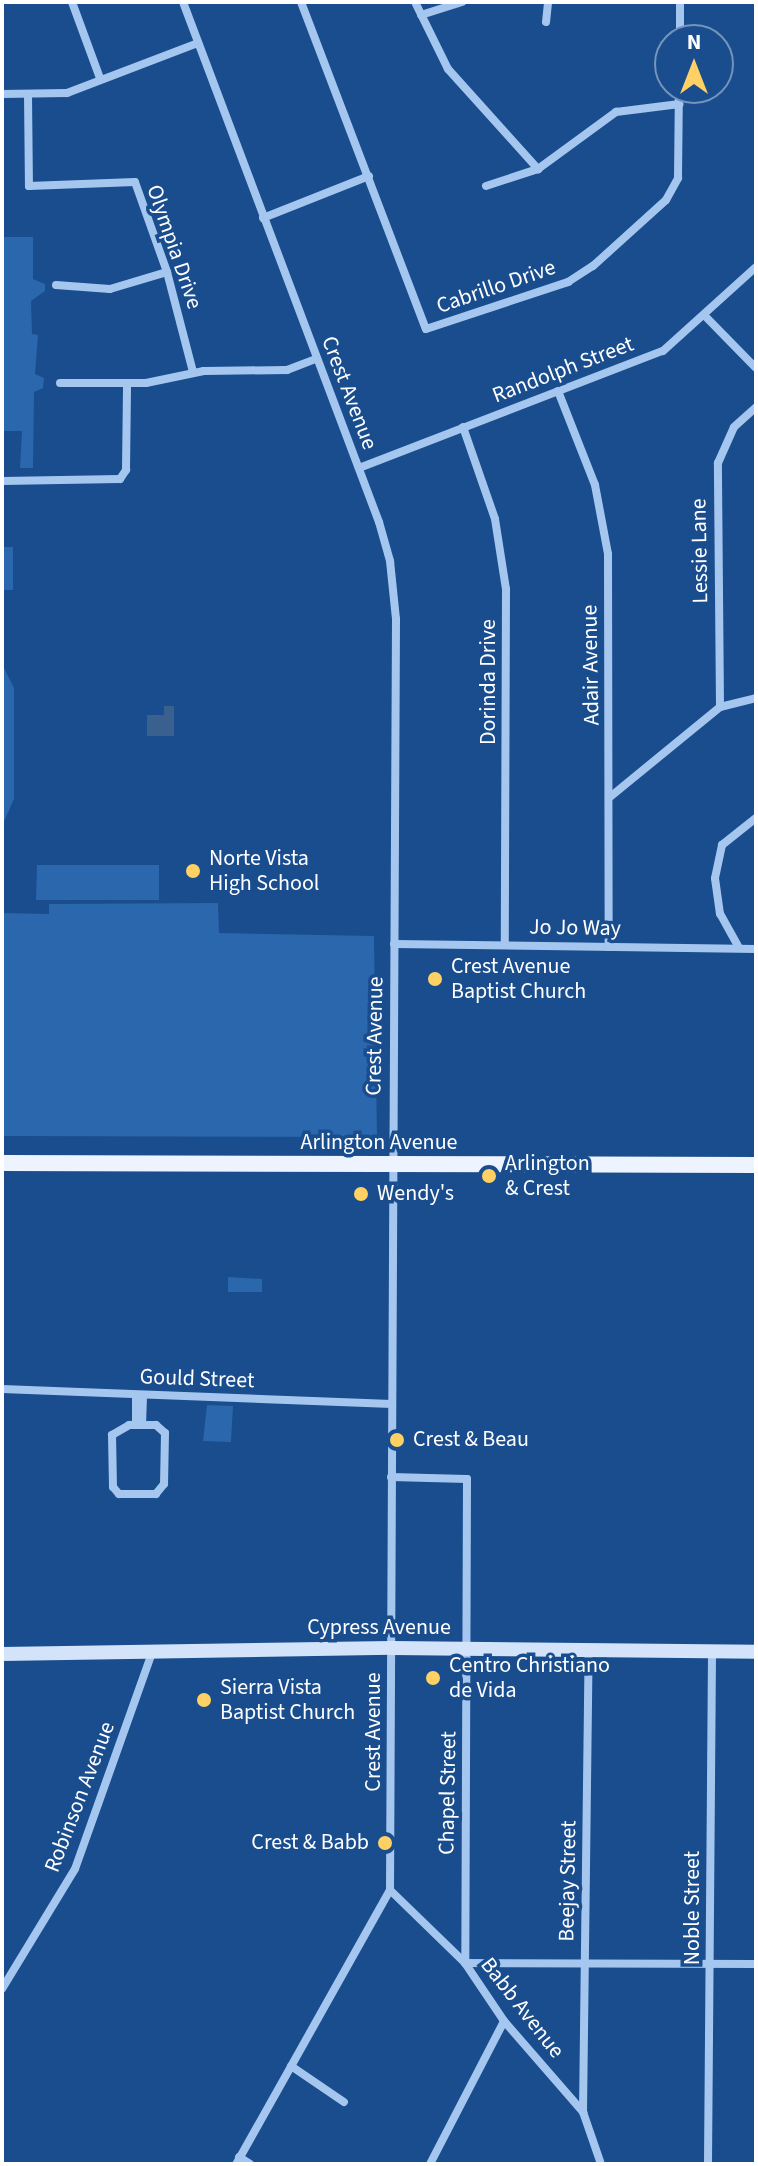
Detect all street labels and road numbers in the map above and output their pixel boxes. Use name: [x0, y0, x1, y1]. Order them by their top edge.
street label: Olympia Drive: [140, 181, 208, 313]
street label: Cabrillo Drive: [433, 254, 559, 320]
street label: Randolph Street: [489, 331, 637, 409]
street label: Crest Avenue: [315, 333, 383, 453]
street label: Lessie Lane: [686, 498, 714, 604]
street label: Adair Avenue: [577, 605, 605, 725]
street label: Dorinda Drive: [476, 619, 502, 745]
street label: Jo Jo Way: [529, 914, 621, 942]
street label: Crest Avenue: [361, 976, 389, 1096]
street label: Arlington Avenue: [300, 1130, 458, 1156]
street label: Gould Street: [139, 1364, 255, 1394]
street label: Cypress Avenue: [307, 1615, 451, 1641]
street label: Crest Avenue: [361, 1672, 387, 1792]
street label: Robinson Avenue: [39, 1718, 121, 1876]
street label: Chapel Street: [434, 1731, 462, 1855]
street label: Beejay Street: [554, 1820, 582, 1942]
street label: Noble Street: [680, 1851, 706, 1965]
street label: Babb Avenue: [474, 1952, 570, 2064]

